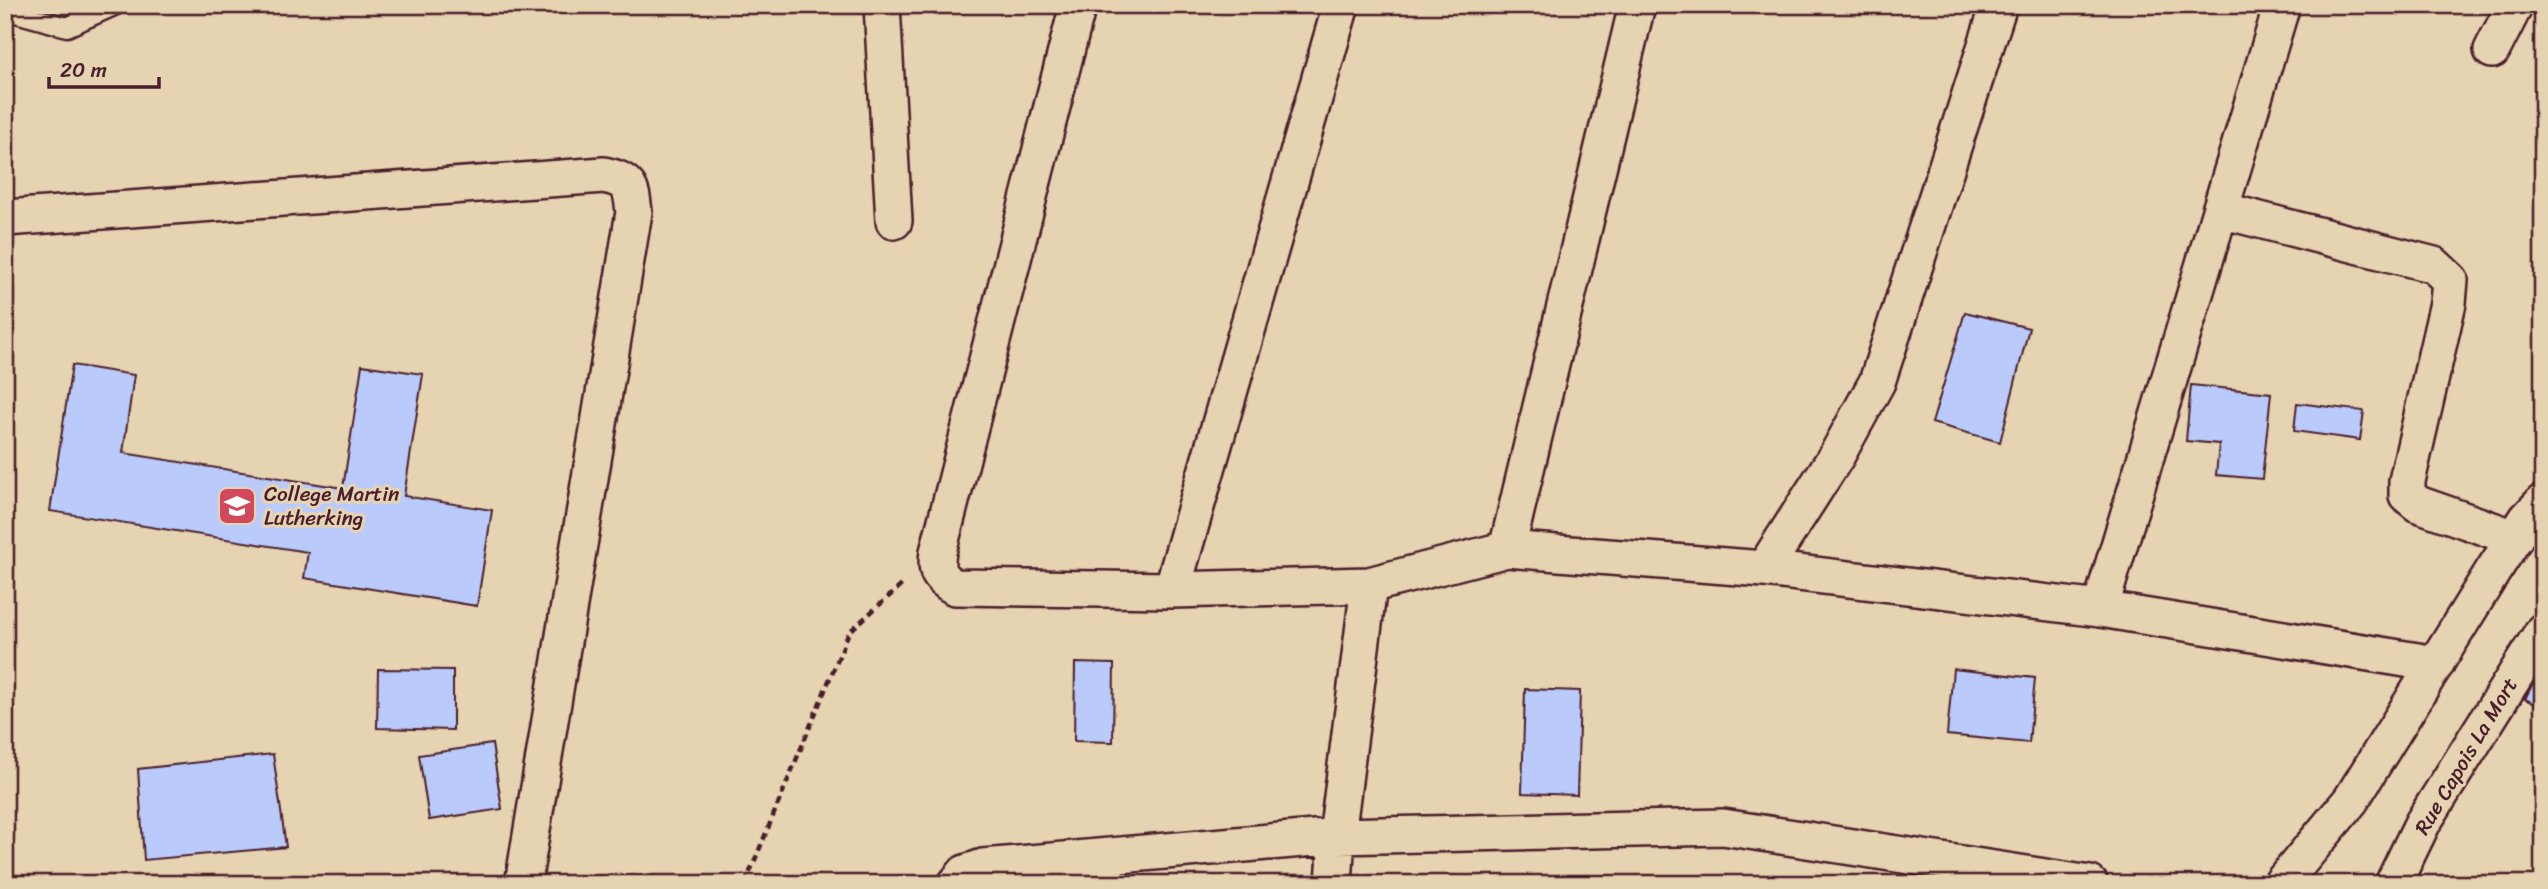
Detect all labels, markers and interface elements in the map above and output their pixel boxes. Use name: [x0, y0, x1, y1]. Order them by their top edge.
scale bar: [49, 46, 159, 90]
text: 20 m: [60, 51, 107, 89]
place label: College Martin Lutherking: [264, 475, 399, 537]
school or university icon: College Martin Lutherking: [216, 485, 258, 527]
street label: Rue Capois La Mort: [2404, 670, 2528, 842]

